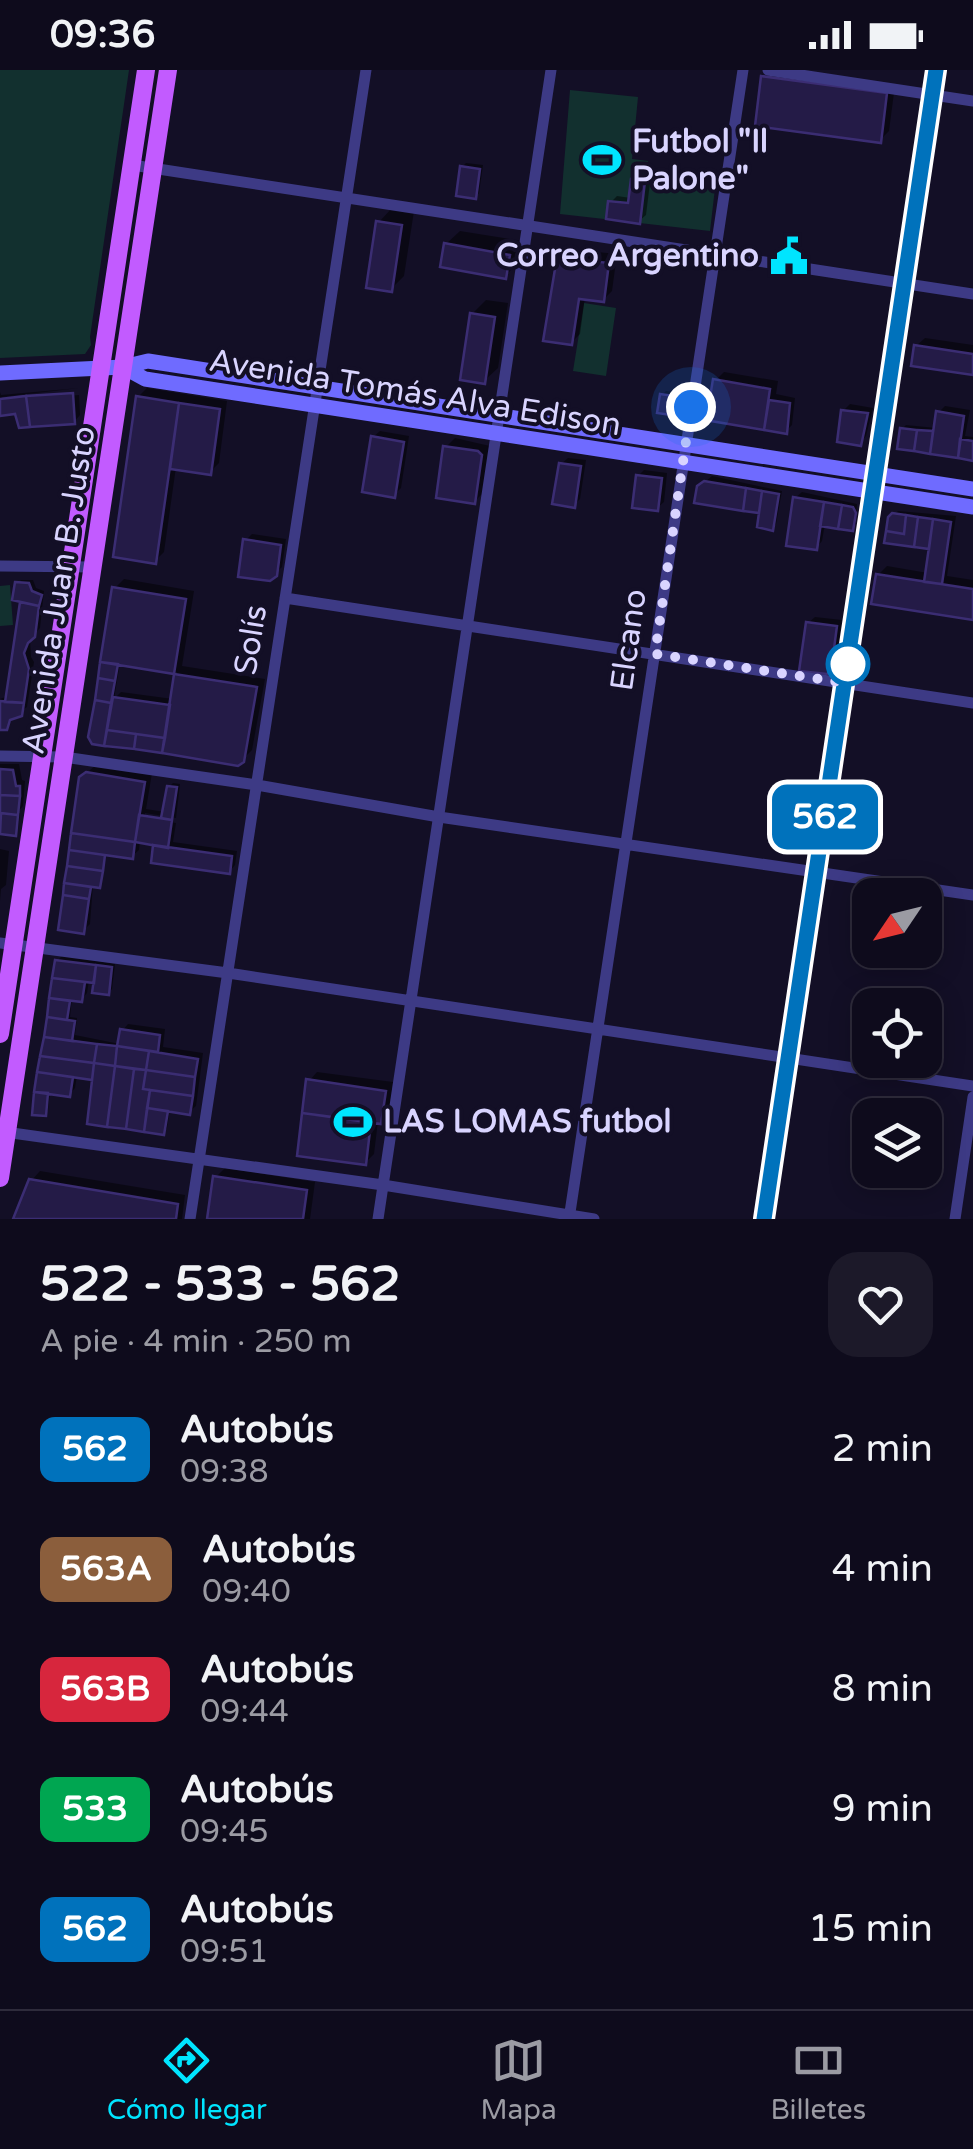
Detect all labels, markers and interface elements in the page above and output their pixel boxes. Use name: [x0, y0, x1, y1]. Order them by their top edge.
text: 09:36: [50, 12, 155, 58]
place label: Futbol "Il Palone": [632, 123, 768, 198]
sports icon: Futbol "Il Palone": [581, 139, 623, 181]
public building icon: Correo Argentino: [768, 235, 810, 277]
place label: Correo Argentino: [496, 237, 759, 275]
street label: Avenida Tomás Alva Edison: [206, 342, 624, 444]
your location: [666, 382, 716, 432]
street label: Avenida Juan B. Justo: [14, 423, 104, 757]
street label: Elcano: [603, 587, 655, 693]
street label: Solís: [227, 602, 275, 678]
unlabelled marker: [827, 643, 869, 685]
line badge: 562: [768, 784, 882, 850]
text: 562: [792, 796, 858, 838]
north arrow: [852, 878, 942, 968]
map controls: [852, 878, 942, 1188]
button: locate: [852, 988, 942, 1078]
button: layers: [852, 1098, 942, 1188]
sports icon: LAS LOMAS futbol: [332, 1101, 374, 1143]
place label: LAS LOMAS futbol: [383, 1103, 671, 1141]
button: heart: [828, 1252, 933, 1357]
text: 522 - 533 - 562: [40, 1256, 400, 1314]
text: A pie · 4 min · 250 m: [40, 1323, 352, 1361]
text: Autobús: [180, 1407, 334, 1453]
text: 2 min: [832, 1426, 933, 1472]
text: 562: [62, 1428, 128, 1470]
text: 09:38: [180, 1453, 269, 1491]
text: Autobús: [202, 1527, 356, 1573]
text: 4 min: [832, 1546, 933, 1592]
text: 563A: [60, 1548, 152, 1590]
text: 09:40: [202, 1573, 291, 1611]
text: Autobús: [200, 1647, 354, 1693]
text: 8 min: [832, 1666, 933, 1712]
text: 563B: [60, 1668, 150, 1710]
text: 09:44: [200, 1693, 289, 1731]
text: Autobús: [180, 1767, 334, 1813]
text: 9 min: [832, 1786, 933, 1832]
text: 533: [62, 1788, 128, 1830]
text: 09:45: [180, 1813, 269, 1851]
text: Autobús: [180, 1887, 334, 1933]
text: 15 min: [808, 1906, 933, 1952]
text: 562: [62, 1908, 128, 1950]
text: 09:51: [180, 1933, 269, 1971]
tab: Cómo llegar: [107, 2033, 267, 2127]
tab: Mapa: [481, 2033, 557, 2127]
tab: Billetes: [770, 2033, 866, 2127]

